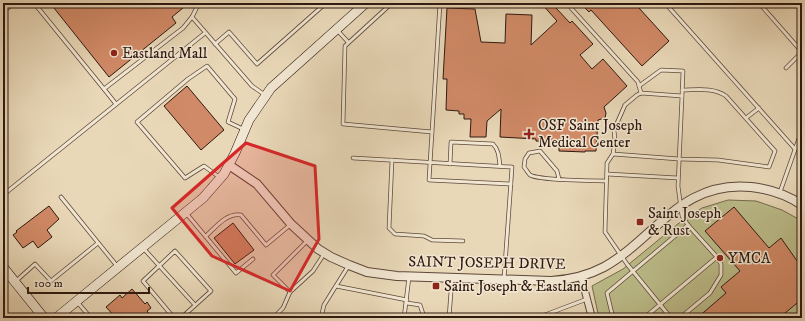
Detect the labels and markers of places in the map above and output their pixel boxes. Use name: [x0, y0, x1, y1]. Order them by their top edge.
place label: Eastland Mall: [122, 44, 208, 63]
marker: Eastland Mall: [109, 48, 119, 58]
place label: OSF Saint Joseph Medical Center: [538, 116, 642, 152]
marker: OSF Saint Joseph Medical Center: [523, 128, 535, 140]
place label: Saint Joseph & Rust: [648, 204, 722, 240]
marker: Saint Joseph & Rust: [635, 217, 645, 227]
place label: YMCA: [728, 249, 771, 268]
marker: YMCA: [715, 253, 725, 263]
place label: Saint Joseph & Eastland: [444, 277, 589, 296]
marker: Saint Joseph & Eastland: [431, 281, 441, 291]

